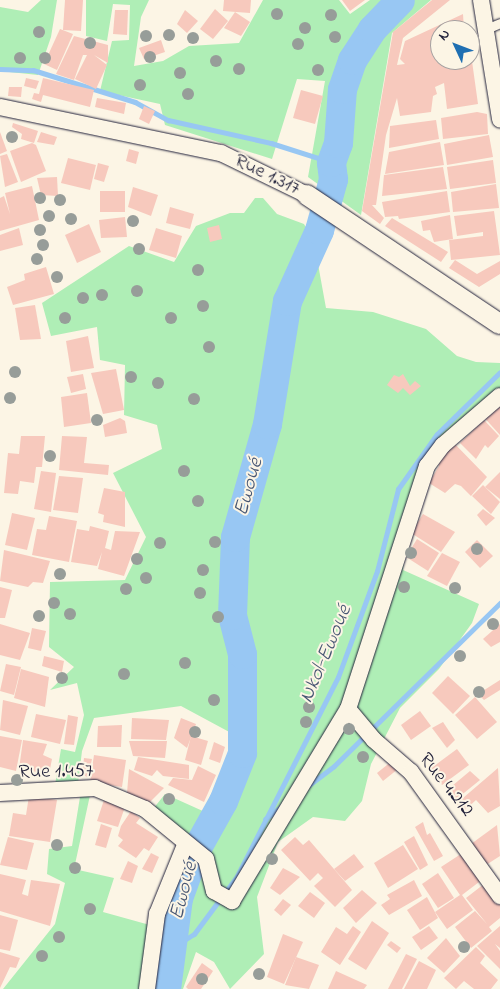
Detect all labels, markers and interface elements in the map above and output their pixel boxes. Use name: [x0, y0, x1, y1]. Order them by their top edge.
north arrow: [430, 20, 480, 70]
text: N: [433, 24, 455, 46]
street label: Rue 1.317: [230, 149, 304, 201]
water label: Ewoué: [229, 455, 269, 519]
water label: Nkol-Ewoué: [294, 601, 358, 707]
street label: Rue 4.212: [413, 748, 479, 822]
street label: Rue 1.457: [18, 759, 94, 785]
water label: Ewoué: [164, 859, 204, 923]

